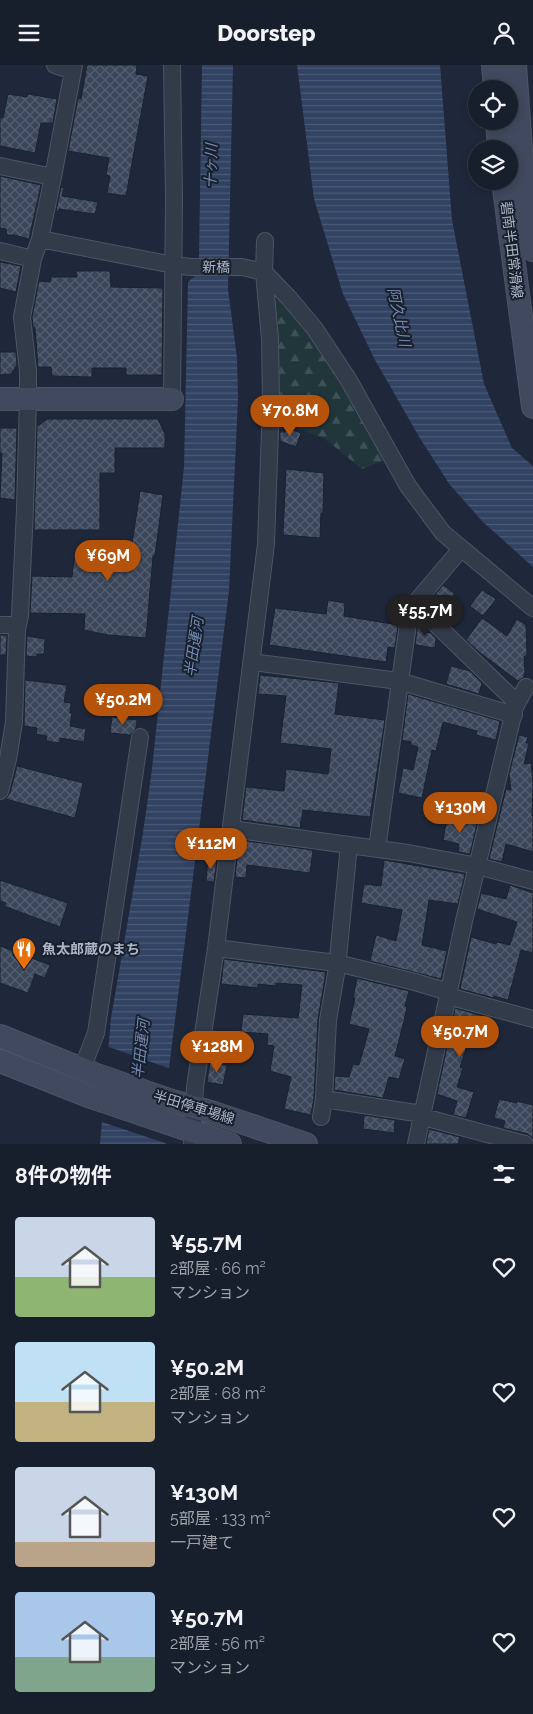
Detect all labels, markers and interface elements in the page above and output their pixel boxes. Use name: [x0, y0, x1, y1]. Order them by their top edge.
icon: menu: [15, 19, 43, 47]
icon: person: [490, 19, 518, 47]
text: Doorstep: [217, 20, 316, 46]
map controls: [468, 80, 518, 190]
button: locate: [468, 80, 518, 130]
button: layers: [468, 140, 518, 190]
water label: 十ヶ川: [201, 141, 221, 189]
street label: 碧南半田常滑線: [498, 200, 526, 300]
street label: 新橋: [202, 259, 230, 275]
water label: 阿久比川: [384, 286, 414, 350]
pin: ¥70.8M: [249, 395, 331, 437]
text: ¥70.8M: [261, 401, 319, 420]
pin: ¥69M: [78, 539, 138, 582]
text: ¥69M: [86, 546, 130, 565]
pin: ¥55.7M: [384, 595, 466, 637]
text: ¥55.7M: [397, 601, 453, 620]
water label: 半田運河: [181, 613, 208, 678]
pin: ¥50.2M: [82, 683, 164, 726]
text: ¥50.2M: [95, 690, 151, 709]
pin: ¥130M: [425, 791, 495, 834]
text: ¥130M: [434, 798, 486, 817]
pin: ¥112M: [176, 827, 246, 870]
text: ¥112M: [186, 834, 236, 853]
restaurant icon: 魚太郎蔵のまち: [11, 936, 37, 970]
place label: 魚太郎蔵のまち: [42, 941, 140, 957]
water label: 半田運河: [129, 1015, 153, 1080]
pin: ¥50.7M: [419, 1015, 501, 1058]
text: ¥50.7M: [432, 1022, 488, 1041]
pin: ¥128M: [182, 1031, 252, 1073]
text: ¥128M: [191, 1037, 243, 1056]
street label: 半田停車場線: [151, 1087, 237, 1127]
icon: filters: [490, 1160, 518, 1188]
text: 8件の物件: [15, 1163, 112, 1188]
text: ¥55.7M: [170, 1230, 242, 1255]
icon: home: [55, 1237, 115, 1297]
icon: heart: [490, 1253, 518, 1281]
text: 2部屋 · 66 m²: [170, 1259, 266, 1278]
text: マンション: [170, 1283, 250, 1302]
text: ¥50.2M: [170, 1355, 244, 1380]
icon: home: [55, 1362, 115, 1422]
icon: heart: [490, 1378, 518, 1406]
text: 2部屋 · 68 m²: [170, 1384, 266, 1403]
text: マンション: [170, 1408, 250, 1427]
text: ¥130M: [170, 1480, 238, 1505]
icon: home: [55, 1487, 115, 1547]
icon: heart: [490, 1503, 518, 1531]
text: 5部屋 · 133 m²: [170, 1509, 271, 1528]
text: 一戸建て: [170, 1533, 234, 1552]
text: ¥50.7M: [170, 1605, 244, 1630]
icon: home: [55, 1612, 115, 1672]
icon: heart: [490, 1628, 518, 1656]
text: 2部屋 · 56 m²: [170, 1634, 265, 1653]
text: マンション: [170, 1658, 250, 1677]

